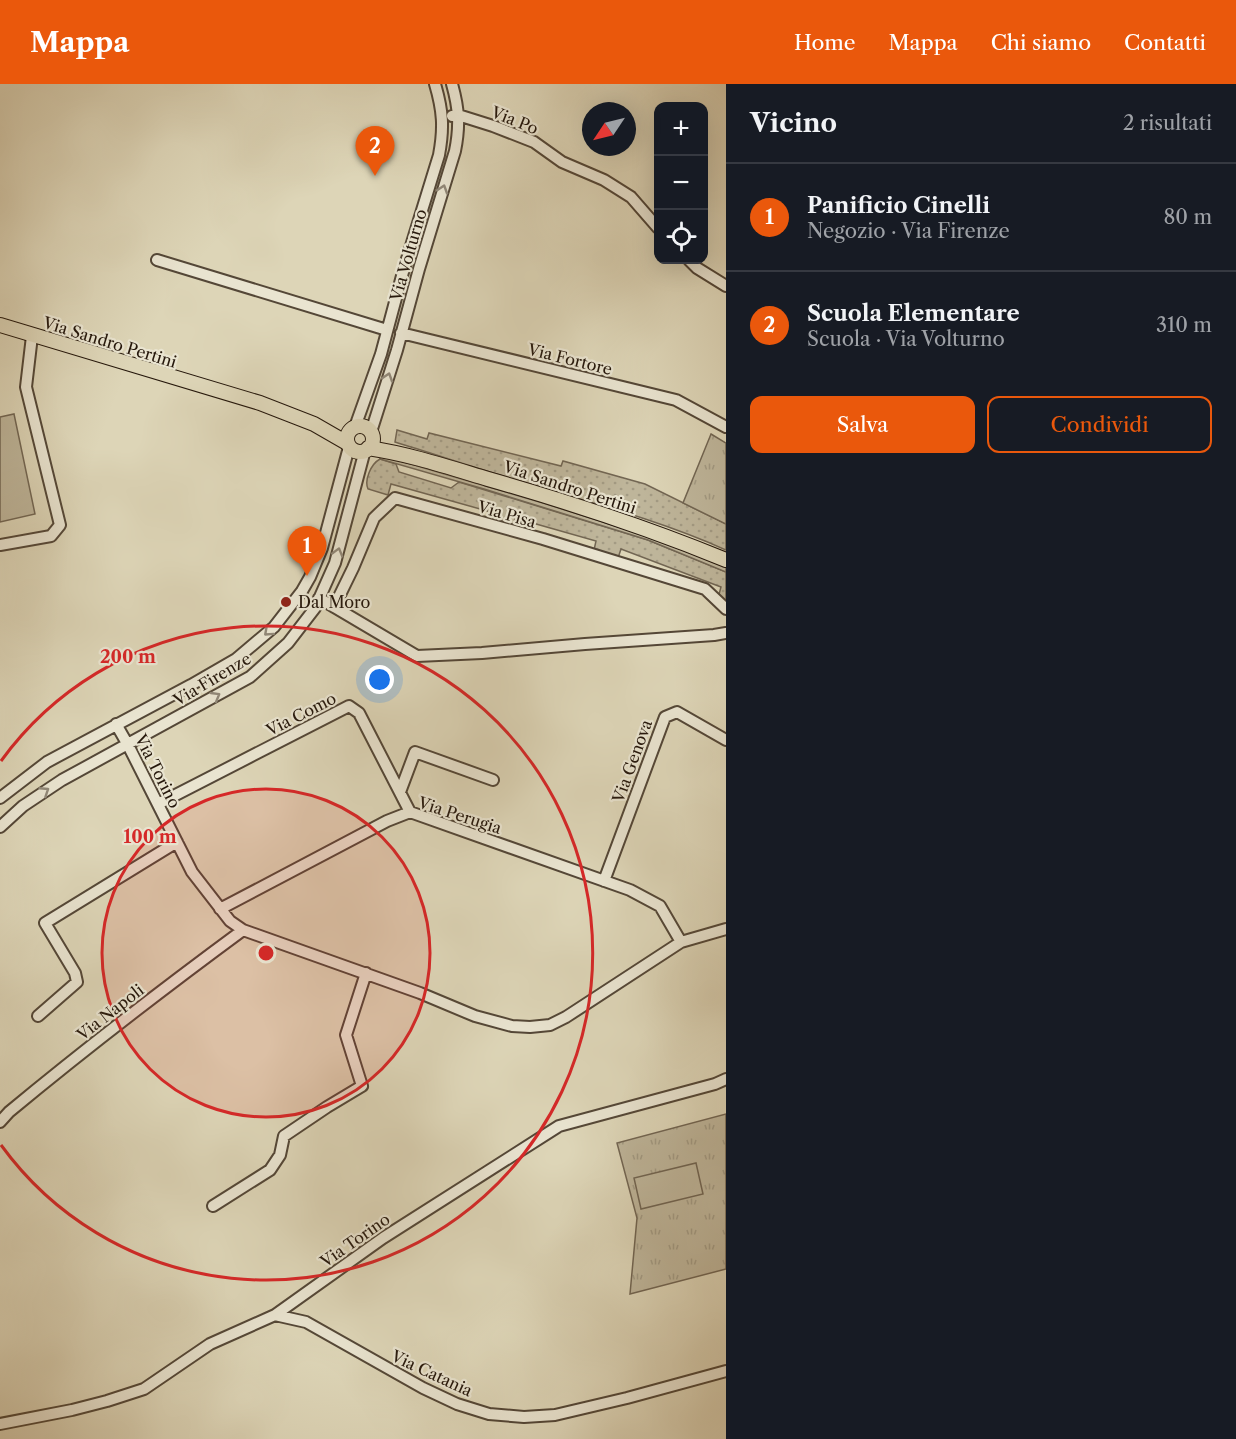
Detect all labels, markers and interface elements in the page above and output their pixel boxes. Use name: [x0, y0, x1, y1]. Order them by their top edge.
text: Mappa: [30, 25, 129, 59]
text: Home: [794, 30, 856, 55]
text: Mappa: [889, 30, 958, 55]
text: Chi siamo: [991, 30, 1091, 55]
text: Contatti: [1124, 30, 1206, 55]
street label: Via Po: [488, 101, 542, 139]
north arrow: [582, 102, 636, 156]
map controls: [654, 102, 708, 264]
button: +: [654, 102, 708, 156]
text: Vicino: [750, 107, 837, 139]
text: 2 risultati: [1123, 111, 1212, 135]
pin: 2: [356, 126, 394, 176]
button: −: [654, 156, 708, 210]
one-way arrow: [435, 185, 448, 195]
text: Panificio Cinelli: [807, 192, 990, 219]
text: 1: [765, 205, 774, 229]
text: 80 m: [1164, 205, 1212, 229]
street label: Via Volturno: [385, 206, 431, 304]
button: locate: [654, 210, 708, 264]
text: Negozio · Via Firenze: [807, 219, 1010, 243]
text: Scuola Elementare: [807, 300, 1020, 327]
street label: Via Sandro Pertini: [40, 312, 179, 372]
text: 2: [764, 313, 775, 337]
text: 310 m: [1156, 313, 1212, 337]
text: Scuola · Via Volturno: [807, 327, 1005, 351]
street label: Via Fortore: [525, 339, 614, 379]
one-way arrow: [381, 372, 393, 383]
button: Salva: [750, 396, 975, 453]
button: Condividi: [987, 396, 1212, 453]
street label: Via Sandro Pertini: [500, 456, 639, 518]
street label: Via Pisa: [475, 496, 539, 532]
pin: 1: [288, 526, 326, 576]
one-way arrow: [331, 547, 343, 558]
place label: Dal Moro: [298, 592, 371, 612]
marker: Dal Moro: [279, 595, 293, 609]
one-way arrow: [264, 625, 275, 636]
text: 200 m: [100, 646, 156, 668]
street label: Via Firenze: [169, 648, 254, 710]
your location: [365, 665, 394, 694]
street label: Via Como: [262, 688, 339, 741]
one-way arrow: [210, 692, 220, 704]
street label: Via Genova: [607, 716, 656, 806]
street label: Via Torino: [130, 730, 185, 811]
one-way arrow: [39, 787, 50, 798]
street label: Via Perugia: [415, 792, 505, 838]
text: 100 m: [123, 826, 177, 848]
centre of rings: [256, 943, 276, 963]
street label: Via Napoli: [72, 980, 148, 1045]
street label: Via Torino: [316, 1209, 394, 1272]
street label: Via Catania: [387, 1345, 476, 1401]

